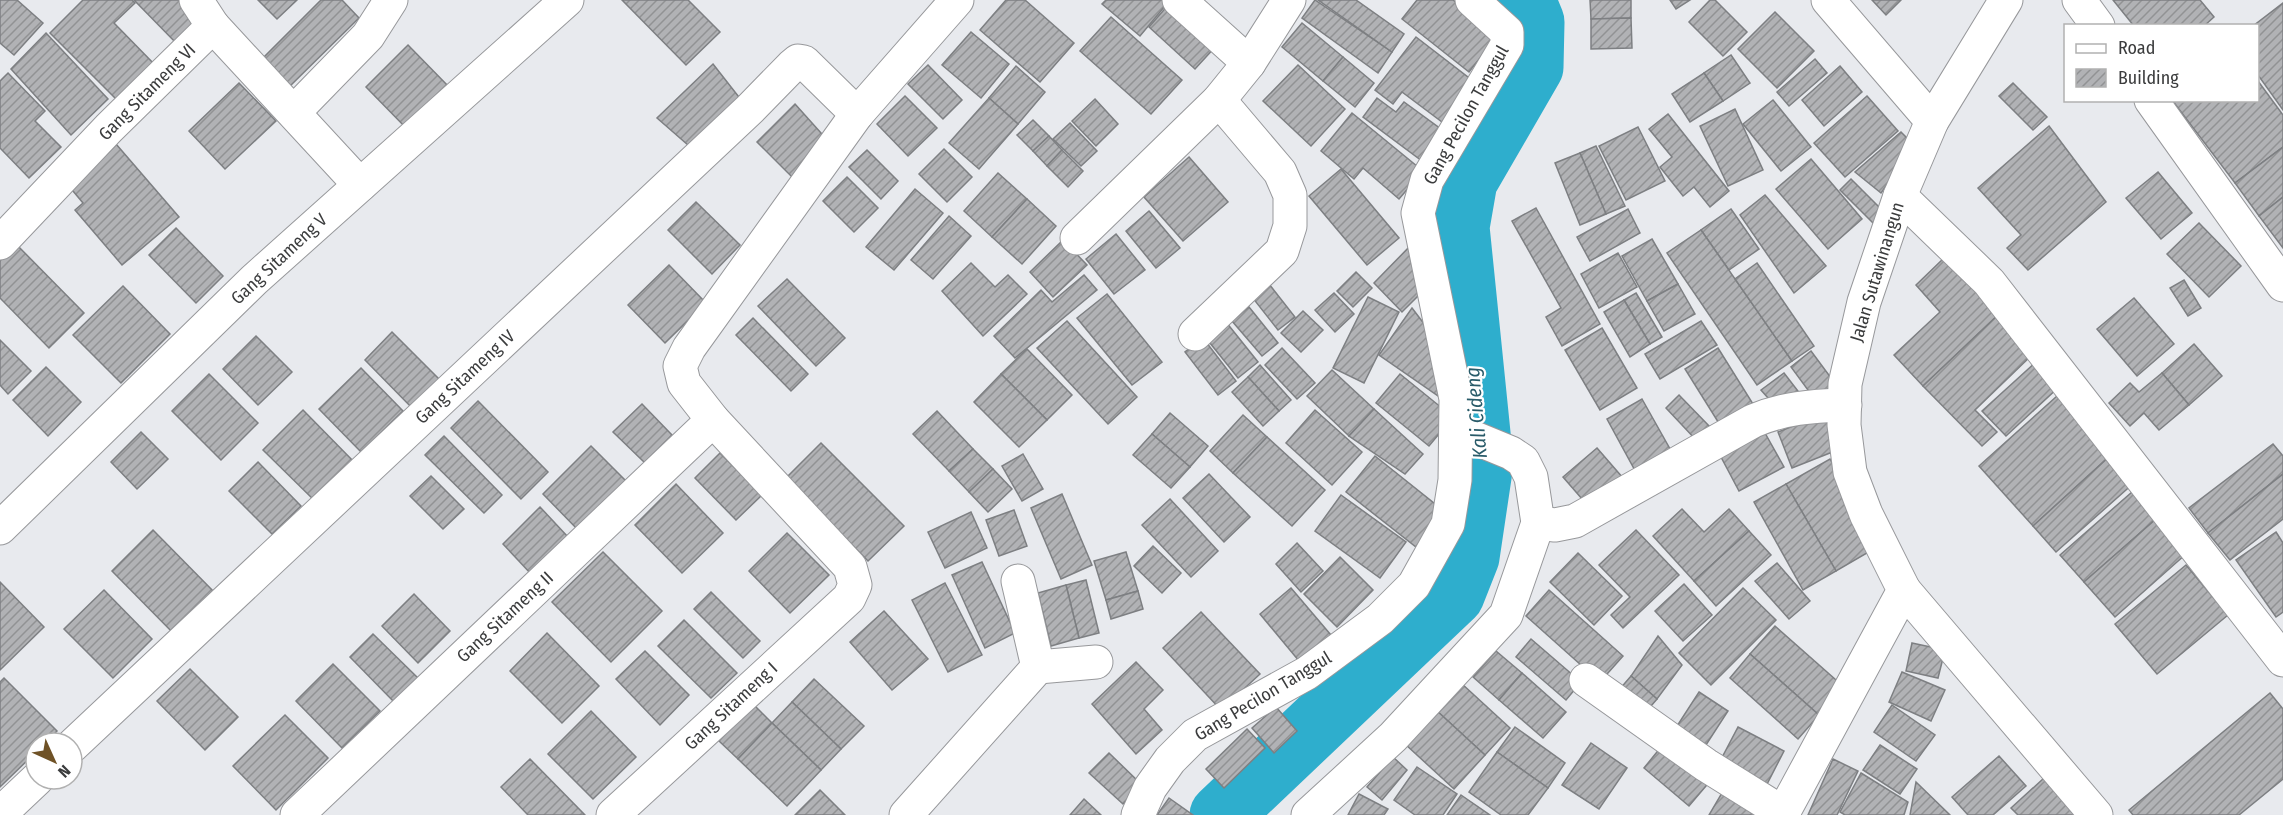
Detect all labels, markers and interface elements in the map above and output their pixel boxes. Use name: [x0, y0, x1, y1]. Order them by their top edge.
legend: [2064, 24, 2259, 102]
text: Road: [2118, 37, 2155, 59]
street label: Gang Sitameng VI: [94, 39, 200, 145]
street label: Gang Pecilon Tanggul: [1419, 41, 1514, 188]
text: Building: [2118, 67, 2179, 89]
street label: Jalan Sutawinangun: [1845, 200, 1909, 344]
street label: Gang Sitameng V: [226, 208, 332, 309]
street label: Gang Sitameng IV: [411, 325, 520, 429]
water label: Kali Cideng: [1460, 366, 1492, 460]
street label: Gang Sitameng II: [452, 567, 558, 667]
street label: Gang Pecilon Tanggul: [1191, 646, 1336, 746]
street label: Gang Sitameng I: [680, 657, 782, 755]
north arrow: [24, 731, 84, 791]
text: N: [54, 761, 74, 781]

